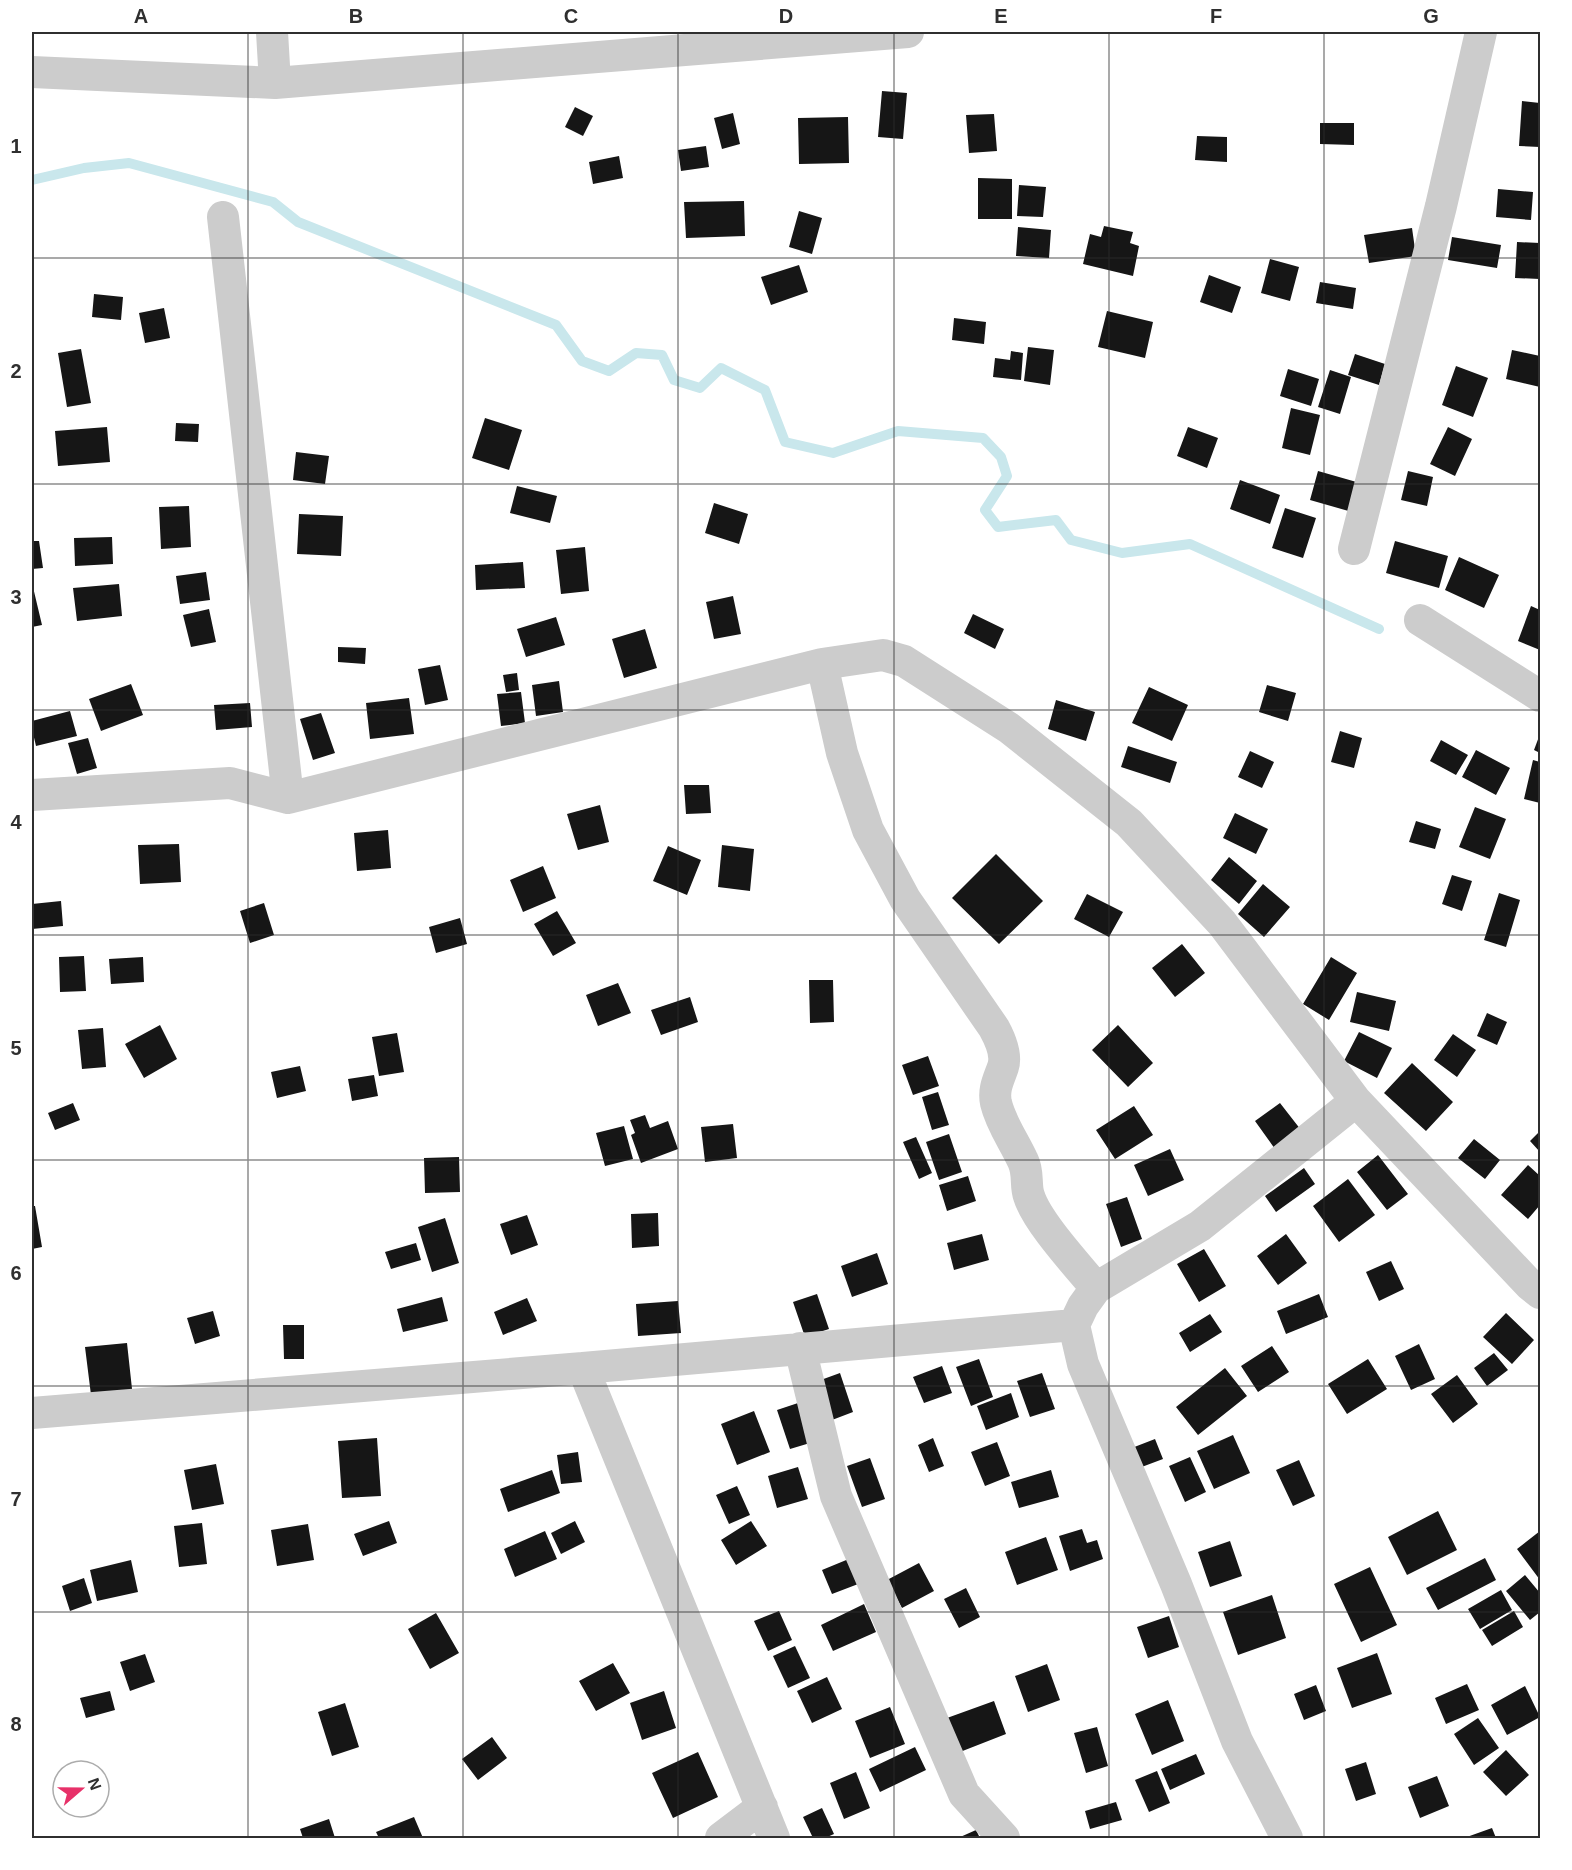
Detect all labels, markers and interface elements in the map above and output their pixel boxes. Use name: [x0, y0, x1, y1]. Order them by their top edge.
text: A: [134, 5, 148, 27]
text: B: [349, 5, 363, 27]
text: C: [564, 5, 578, 27]
text: D: [779, 5, 793, 27]
text: E: [994, 5, 1008, 27]
text: F: [1210, 5, 1222, 27]
text: G: [1423, 5, 1439, 27]
text: 1: [10, 135, 22, 157]
text: 2: [10, 360, 22, 382]
text: 3: [10, 586, 22, 608]
text: 4: [10, 811, 22, 833]
text: 5: [10, 1037, 22, 1059]
text: 6: [10, 1262, 22, 1284]
text: 7: [10, 1488, 22, 1510]
text: 8: [10, 1713, 22, 1735]
north arrow: [51, 1759, 111, 1819]
text: N: [85, 1776, 105, 1792]

